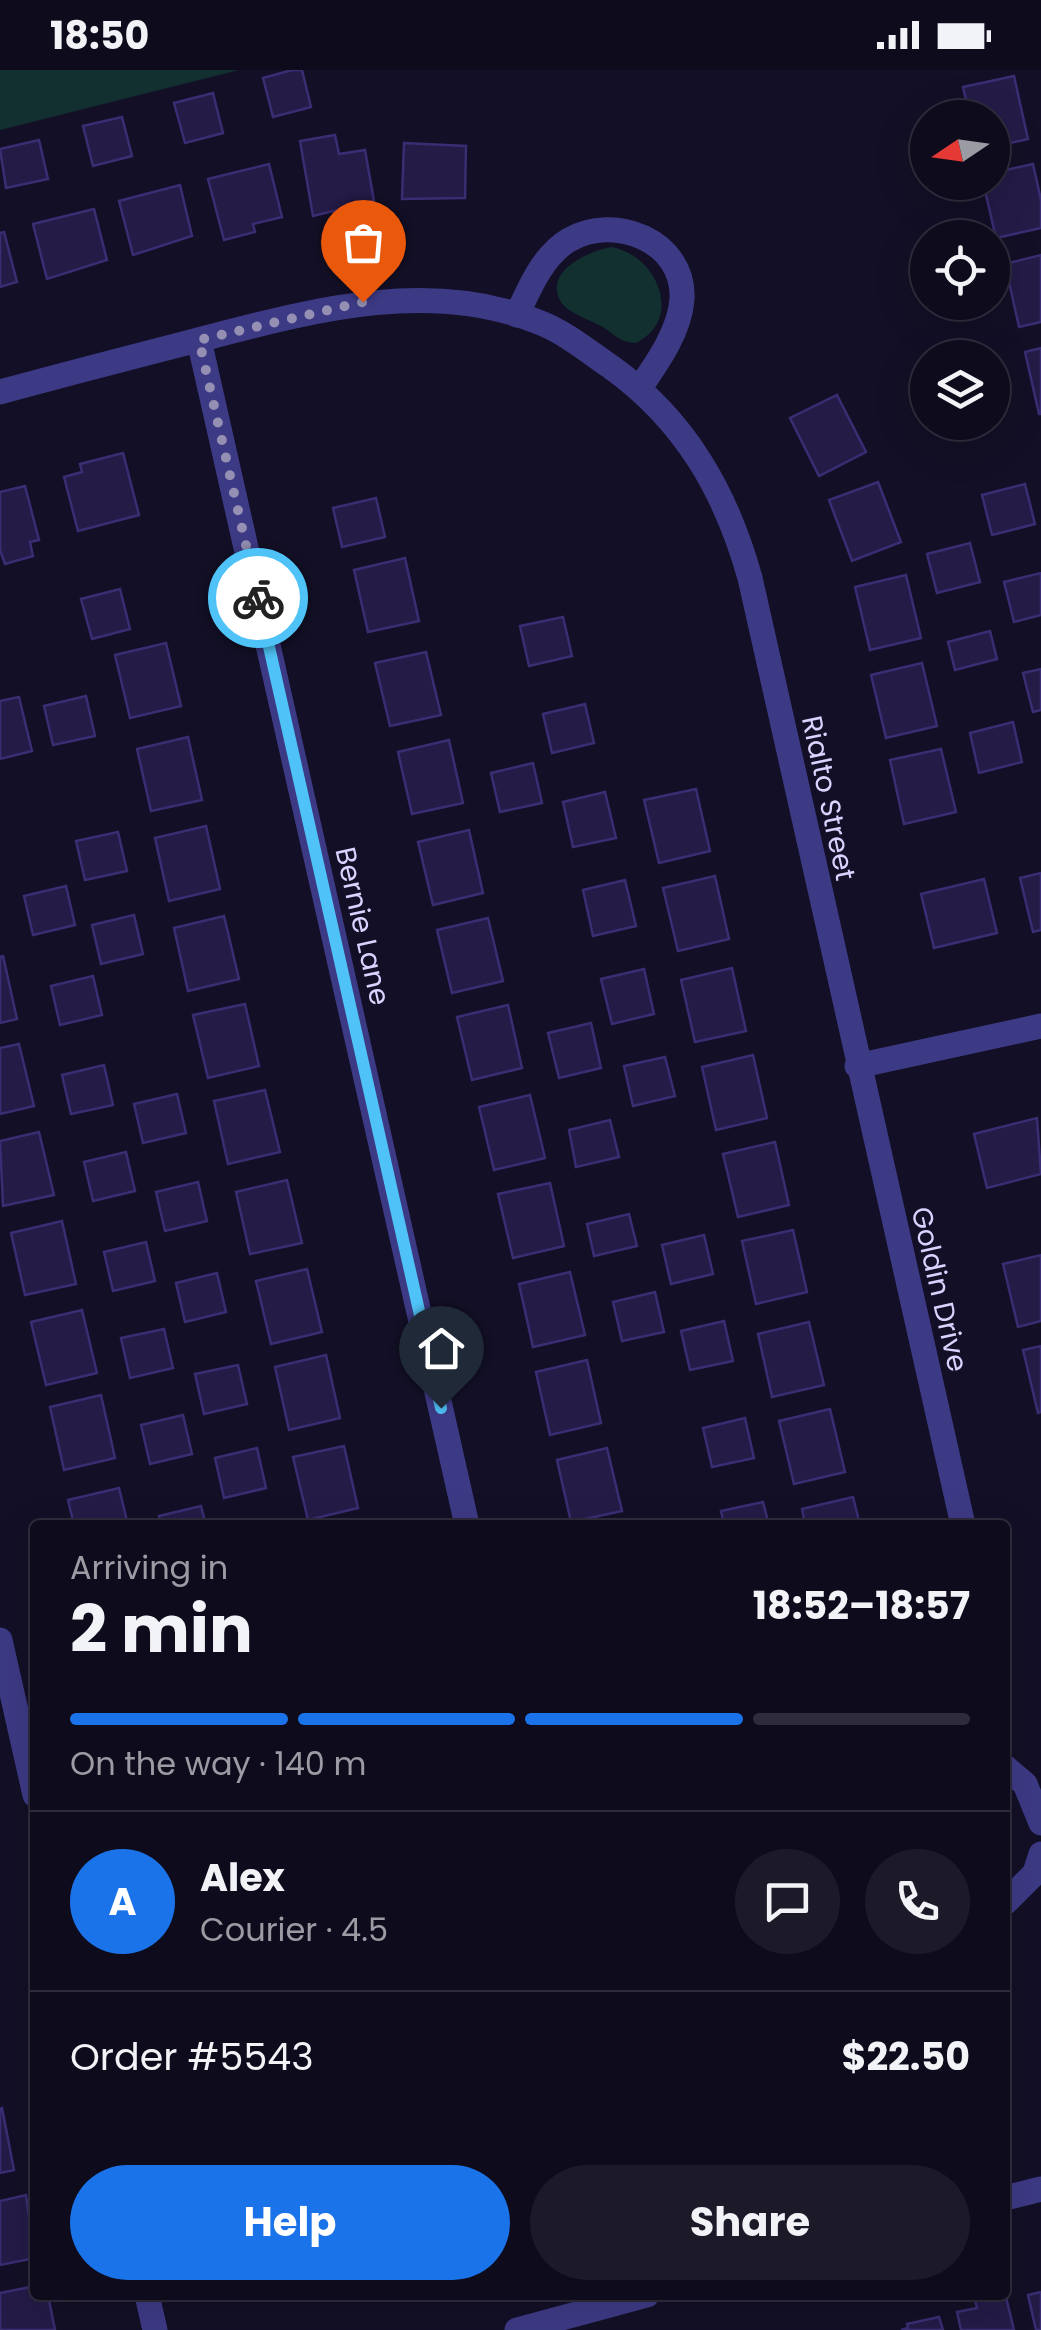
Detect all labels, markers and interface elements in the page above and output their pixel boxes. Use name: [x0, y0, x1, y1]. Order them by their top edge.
text: 18:50: [50, 9, 149, 62]
north arrow: [910, 100, 1010, 200]
map controls: [910, 100, 1010, 440]
pin: [321, 200, 406, 303]
icon: bag: [336, 215, 391, 270]
button: locate: [910, 220, 1010, 320]
button: layers: [910, 340, 1010, 440]
courier: [208, 548, 308, 648]
icon: bike: [231, 571, 286, 626]
street label: Rialto Street: [792, 712, 865, 884]
street label: Bernie Lane: [325, 843, 400, 1009]
street label: Goldin Drive: [902, 1203, 977, 1375]
pin: [399, 1306, 484, 1409]
icon: home: [414, 1321, 469, 1376]
text: Arriving in: [70, 1545, 228, 1590]
text: 18:52–18:57: [753, 1579, 970, 1632]
text: 2 min: [70, 1584, 253, 1675]
text: On the way · 140 m: [70, 1741, 366, 1786]
button: chat: [735, 1849, 840, 1954]
button: phone: [865, 1849, 970, 1954]
text: Alex: [200, 1851, 285, 1904]
text: A: [108, 1875, 137, 1928]
text: Courier · 4.5: [200, 1907, 388, 1952]
text: Order #5543: [70, 2030, 314, 2083]
text: $22.50: [841, 2030, 970, 2083]
button: Help: [70, 2165, 510, 2280]
button: Share: [530, 2165, 970, 2280]

